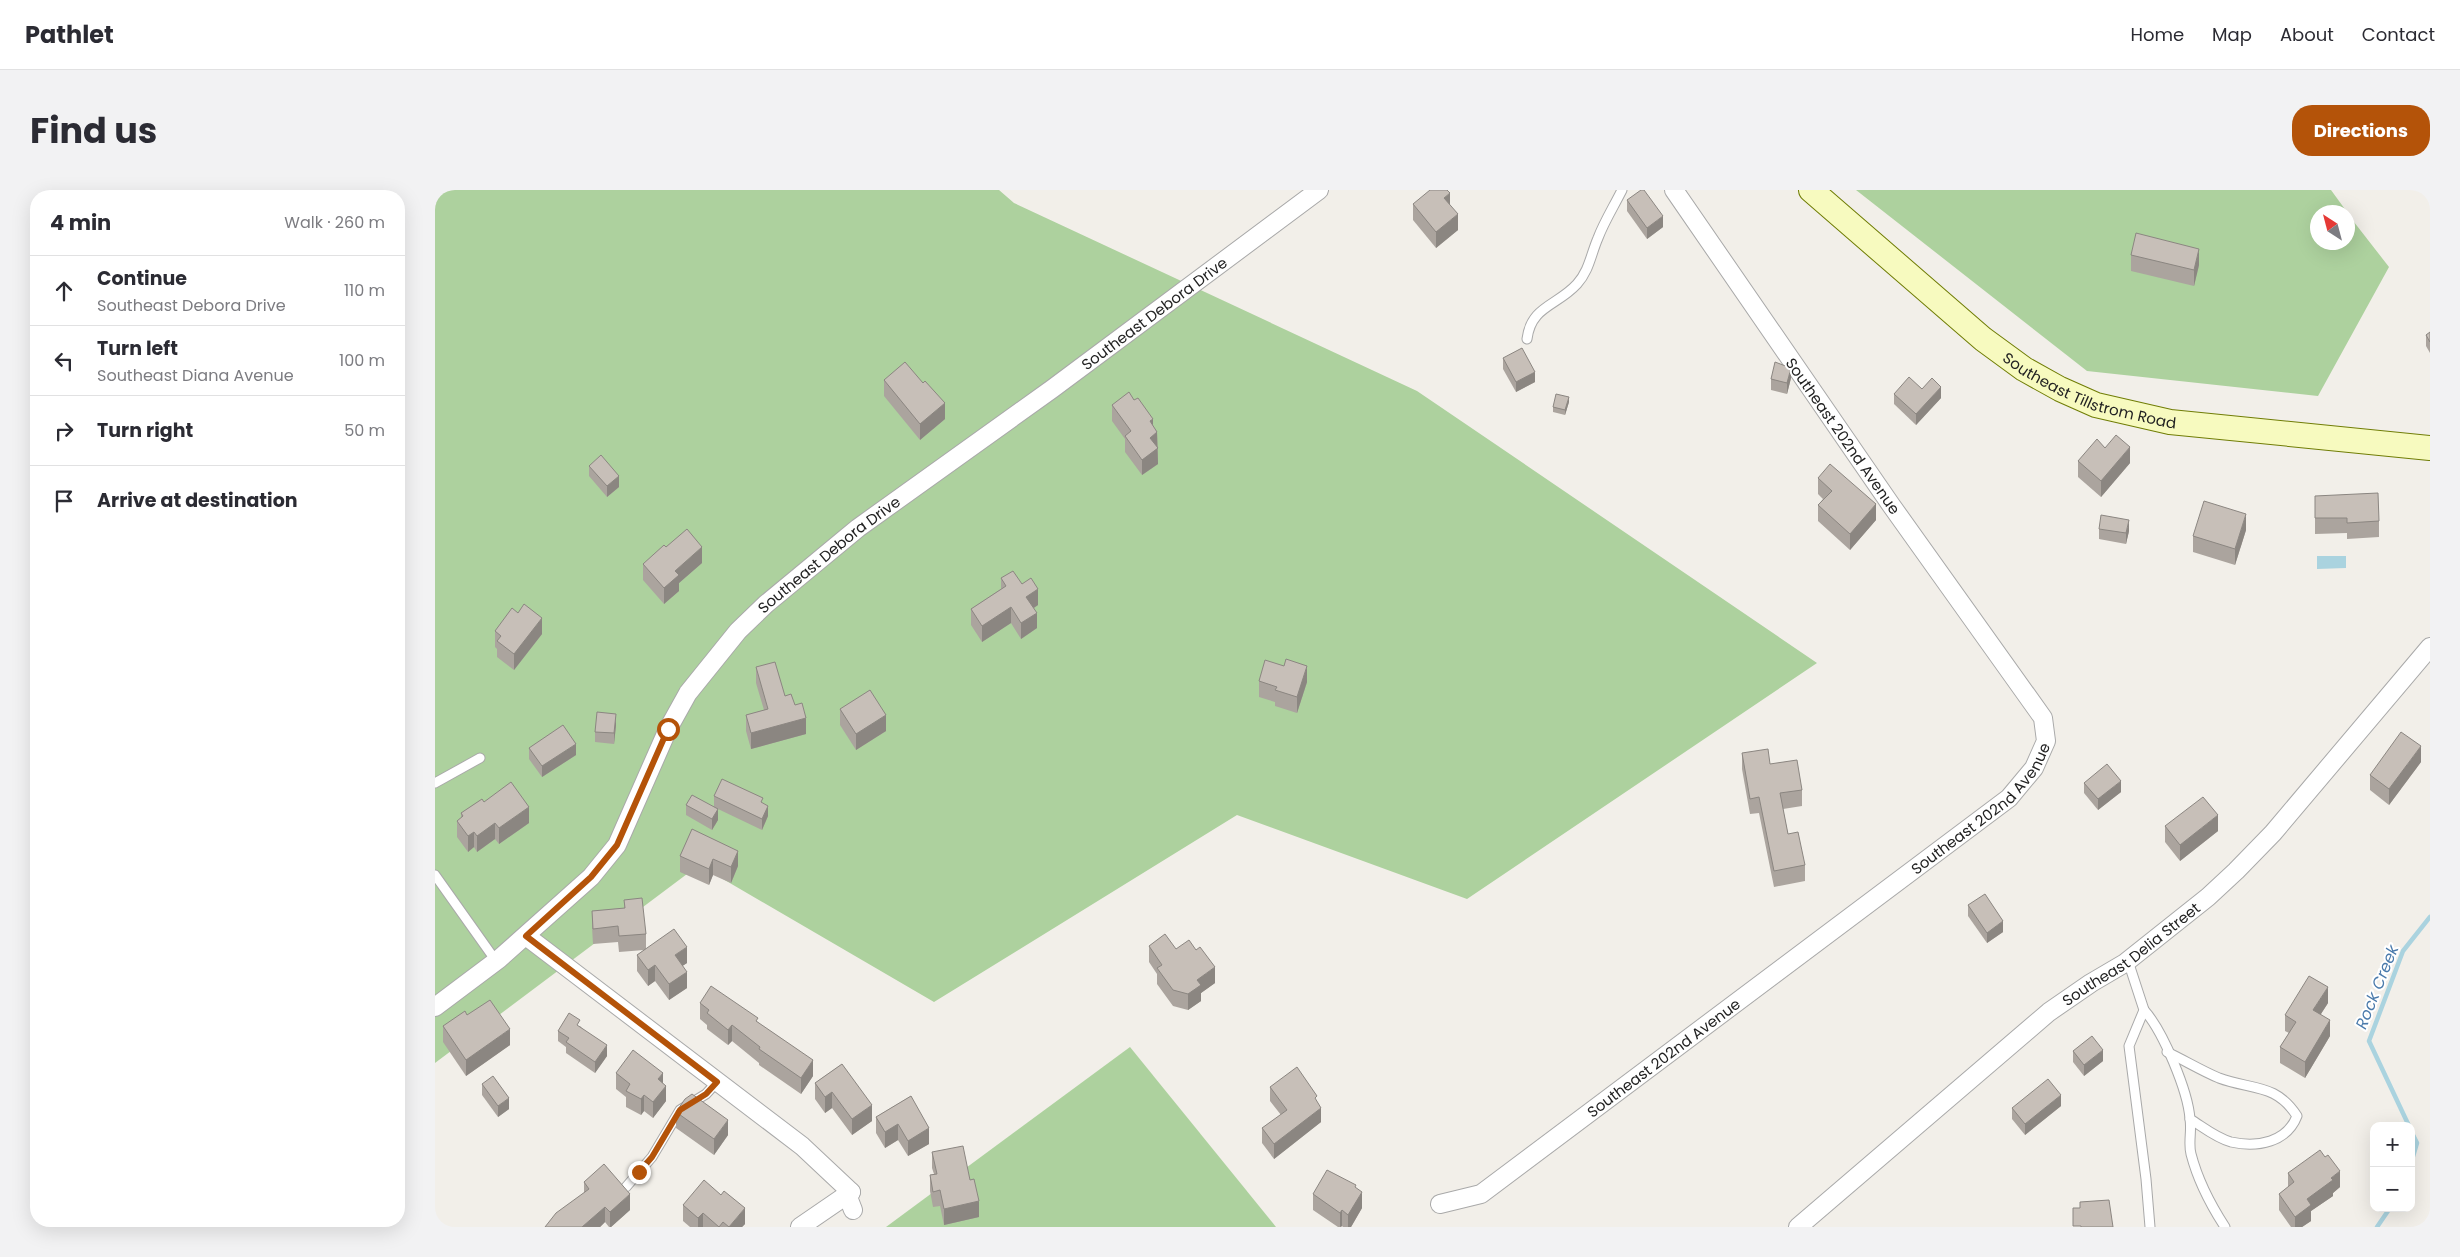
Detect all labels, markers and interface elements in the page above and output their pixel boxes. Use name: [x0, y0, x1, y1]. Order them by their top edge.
text: Pathlet: [25, 18, 114, 51]
text: Home: [2130, 22, 2184, 47]
text: Map: [2212, 22, 2252, 47]
text: About: [2280, 22, 2334, 47]
text: Contact: [2362, 22, 2435, 47]
button: Directions: [2292, 105, 2430, 156]
text: Find us: [30, 106, 157, 155]
north arrow: [2310, 205, 2355, 250]
text: 4 min: [50, 208, 111, 237]
text: Walk · 260 m: [284, 211, 385, 234]
street label: Southeast Debora Drive: [1077, 252, 1231, 374]
text: Continue: [97, 265, 187, 292]
icon: ahead: [50, 277, 78, 305]
text: 110 m: [344, 279, 385, 302]
text: Southeast Debora Drive: [97, 294, 286, 317]
text: Turn left: [97, 335, 178, 362]
icon: left: [50, 347, 78, 375]
street label: Southeast Tillstrom Road: [1999, 347, 2177, 433]
text: 100 m: [339, 349, 385, 372]
street label: Southeast 202nd Avenue: [1781, 354, 1905, 518]
text: Southeast Diana Avenue: [97, 364, 294, 387]
icon: right: [50, 417, 78, 445]
text: Turn right: [97, 417, 193, 444]
text: 50 m: [344, 419, 385, 442]
icon: arrive: [50, 487, 78, 515]
text: Arrive at destination: [97, 487, 298, 514]
street label: Southeast Debora Drive: [753, 491, 904, 617]
route start: [657, 718, 680, 741]
street label: Southeast 202nd Avenue: [1906, 739, 2055, 879]
street label: Southeast Delia Street: [2058, 897, 2204, 1011]
water label: Rock Creek: [2350, 941, 2405, 1033]
street label: Southeast 202nd Avenue: [1582, 993, 1744, 1122]
map controls: [2370, 1122, 2415, 1212]
button: +: [2370, 1122, 2415, 1167]
route end: [628, 1161, 651, 1184]
button: −: [2370, 1167, 2415, 1212]

